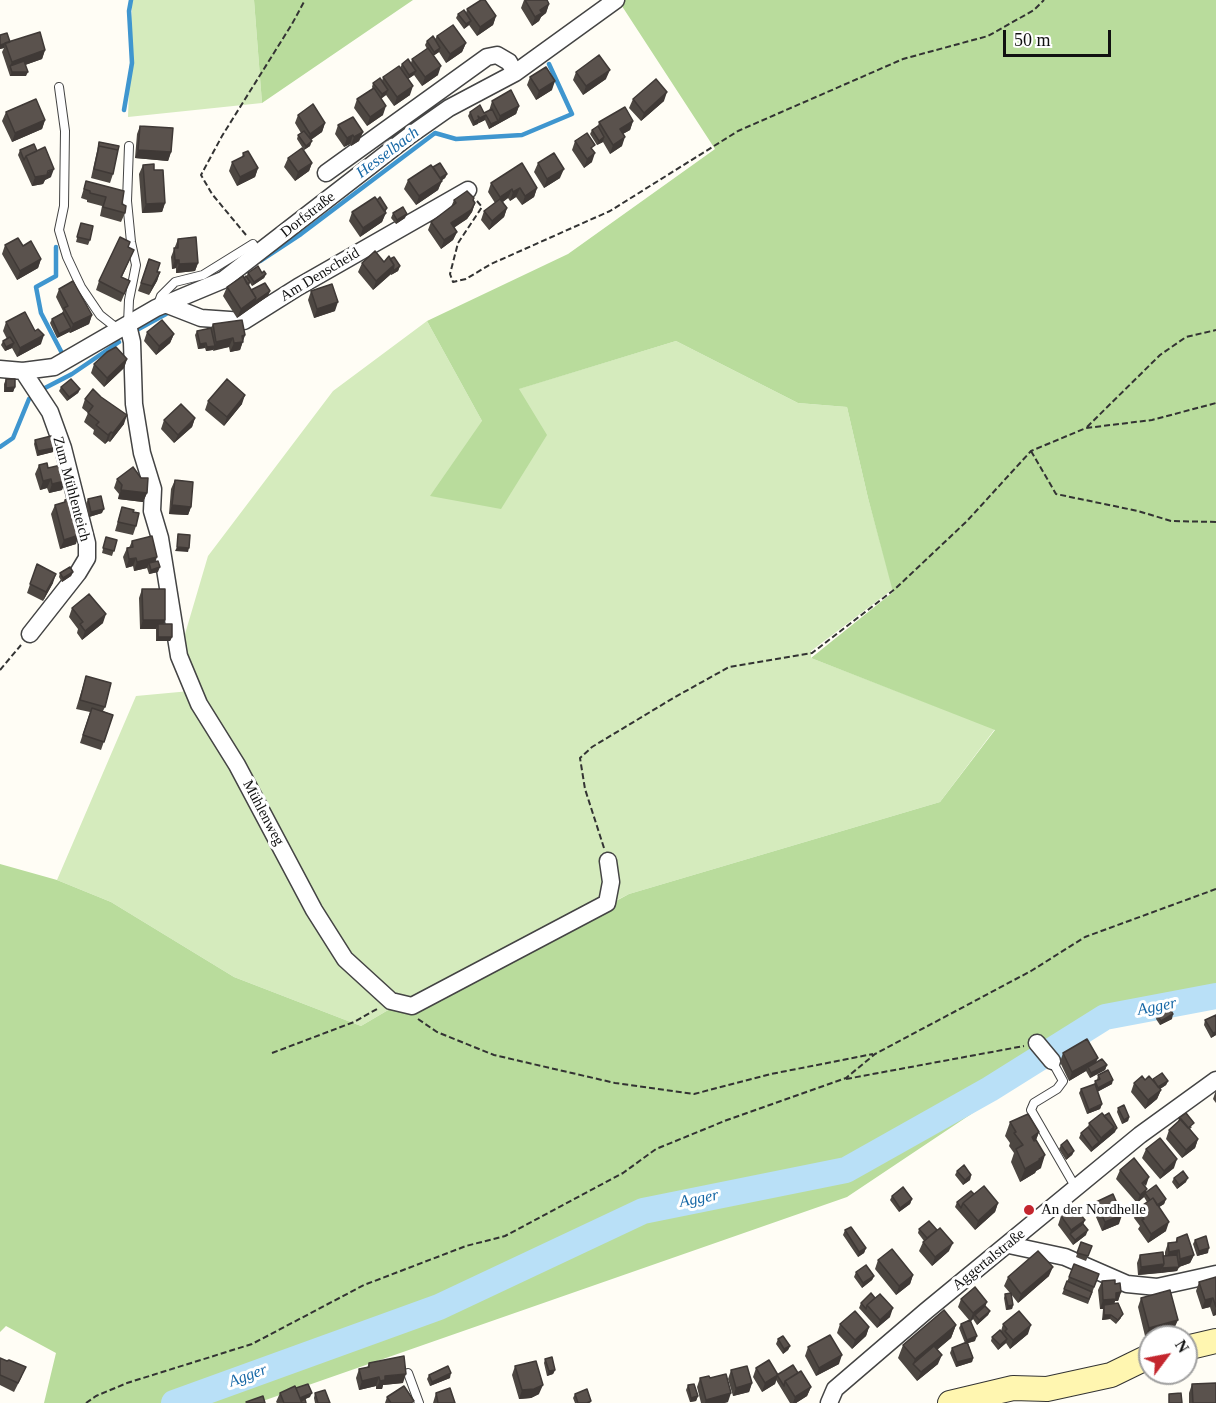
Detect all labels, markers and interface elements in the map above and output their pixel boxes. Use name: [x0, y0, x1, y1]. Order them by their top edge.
scale bar: [1006, 18, 1114, 56]
text: 50 m: [1014, 30, 1051, 50]
water label: Hesselbach: [353, 123, 423, 183]
street label: Dorfstraße: [277, 188, 339, 242]
street label: Am Denscheid: [277, 244, 363, 306]
street label: Zum Mühlenteich: [48, 435, 94, 543]
street label: Mühlenweg: [238, 777, 288, 849]
water label: Agger: [1136, 994, 1178, 1020]
water label: Agger: [678, 1186, 720, 1212]
place label: An der Nordhelle: [1041, 1201, 1146, 1219]
marker: An der Nordhelle: [1022, 1203, 1036, 1217]
street label: Aggertalstraße: [949, 1225, 1029, 1295]
north arrow: [1138, 1325, 1198, 1385]
text: N: [1172, 1337, 1192, 1356]
water label: Agger: [226, 1360, 270, 1392]

